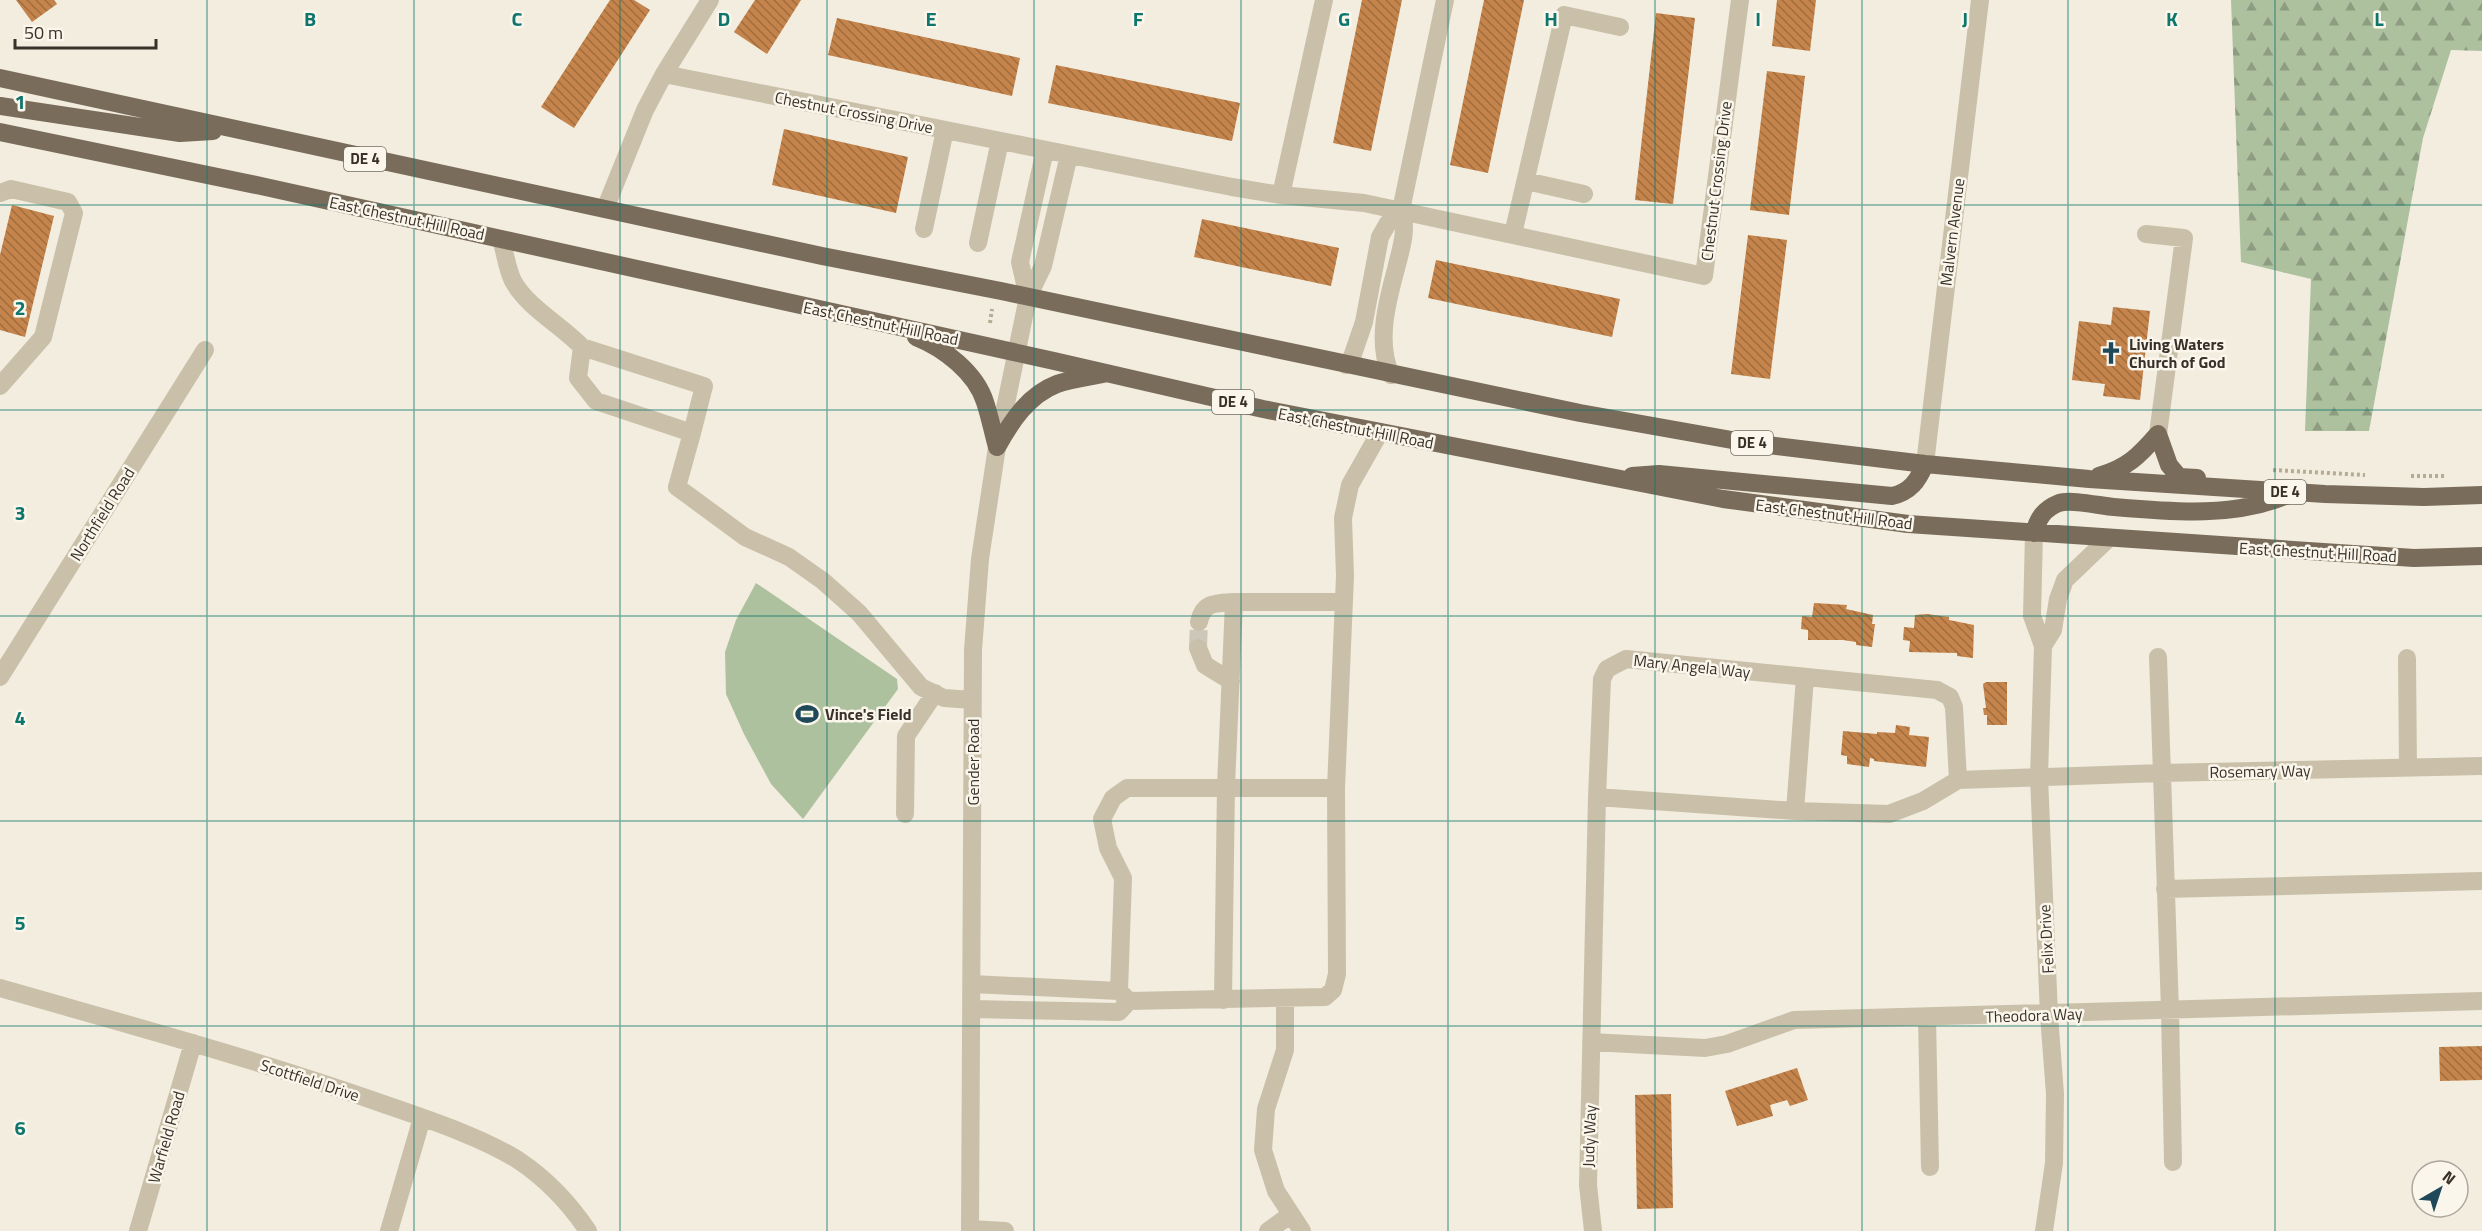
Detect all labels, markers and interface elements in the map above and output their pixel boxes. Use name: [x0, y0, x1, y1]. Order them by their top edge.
text: B: [304, 3, 316, 34]
text: C: [512, 3, 523, 34]
text: D: [718, 3, 730, 34]
text: E: [925, 3, 937, 34]
text: F: [1133, 3, 1144, 34]
text: G: [1338, 3, 1350, 34]
text: H: [1544, 3, 1558, 34]
text: I: [1755, 3, 1761, 34]
text: J: [1962, 3, 1968, 34]
text: K: [2166, 3, 2178, 34]
text: L: [2374, 3, 2384, 34]
scale bar: [15, 12, 156, 50]
text: 50 m: [24, 19, 63, 46]
street label: Chestnut Crossing Drive: [773, 85, 935, 139]
text: 1: [14, 86, 26, 117]
street label: Chestnut Crossing Drive: [1694, 100, 1738, 262]
road number: DE 4: [344, 147, 386, 171]
street label: Malvern Avenue: [1933, 177, 1971, 287]
street label: East Chestnut Hill Road: [327, 190, 487, 246]
text: 2: [14, 292, 26, 323]
street label: East Chestnut Hill Road: [801, 295, 961, 351]
place label: Living Waters Church of God: [2129, 332, 2226, 374]
church icon: Living Waters Church of God: [2098, 340, 2124, 366]
road number: DE 4: [1212, 390, 1254, 414]
street label: East Chestnut Hill Road: [1276, 401, 1436, 455]
road number: DE 4: [1731, 431, 1773, 455]
street label: Northfield Road: [64, 463, 140, 565]
road number: DE 4: [2264, 480, 2306, 504]
street label: East Chestnut Hill Road: [1754, 492, 1914, 536]
text: 3: [14, 497, 26, 528]
street label: East Chestnut Hill Road: [2239, 536, 2397, 568]
street label: Mary Angela Way: [1632, 648, 1752, 684]
sports icon: Vince's Field: [794, 701, 820, 727]
text: 4: [14, 702, 26, 733]
place label: Vince's Field: [825, 702, 912, 726]
street label: Gender Road: [961, 719, 985, 805]
street label: Rosemary Way: [2209, 758, 2311, 784]
street label: Felix Drive: [2032, 904, 2060, 974]
text: 5: [14, 907, 26, 938]
street label: Theodora Way: [1985, 1001, 2083, 1029]
street label: Scottfield Drive: [257, 1053, 363, 1107]
street label: Warfield Road: [141, 1088, 191, 1186]
street label: Judy Way: [1576, 1104, 1602, 1168]
text: 6: [14, 1112, 26, 1143]
north arrow: [2410, 1159, 2470, 1219]
text: N: [2438, 1165, 2461, 1190]

